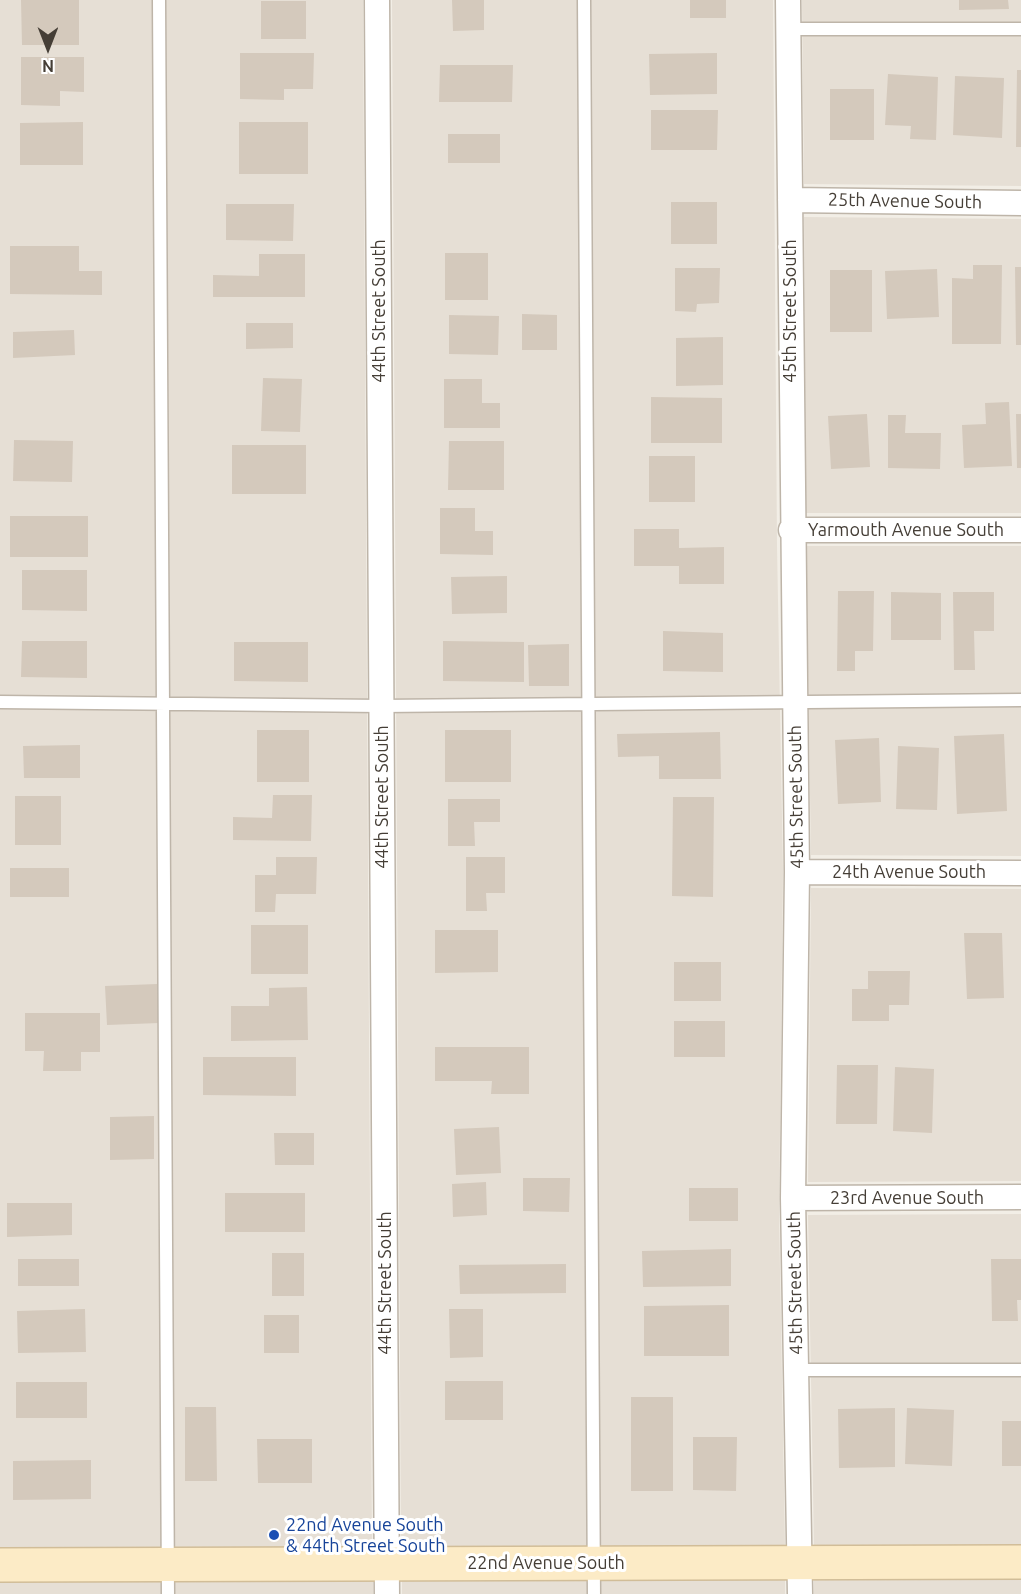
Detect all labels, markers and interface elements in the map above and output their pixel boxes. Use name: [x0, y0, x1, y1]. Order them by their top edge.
north arrow: [18, 18, 78, 78]
text: N: [42, 57, 54, 75]
street label: 25th Avenue South: [828, 189, 982, 213]
street label: 44th Street South: [368, 239, 390, 383]
street label: 45th Street South: [779, 239, 801, 383]
street label: Yarmouth Avenue South: [808, 519, 1004, 541]
street label: 44th Street South: [371, 725, 393, 869]
street label: 45th Street South: [784, 725, 808, 869]
street label: 24th Avenue South: [832, 861, 986, 883]
street label: 23rd Avenue South: [830, 1187, 984, 1209]
street label: 44th Street South: [374, 1211, 396, 1355]
street label: 45th Street South: [783, 1211, 807, 1355]
place label: 22nd Avenue South & 44th Street South: [286, 1514, 446, 1556]
marker: 22nd Avenue South & 44th Street South: [267, 1528, 281, 1542]
street label: 22nd Avenue South: [467, 1552, 625, 1574]

